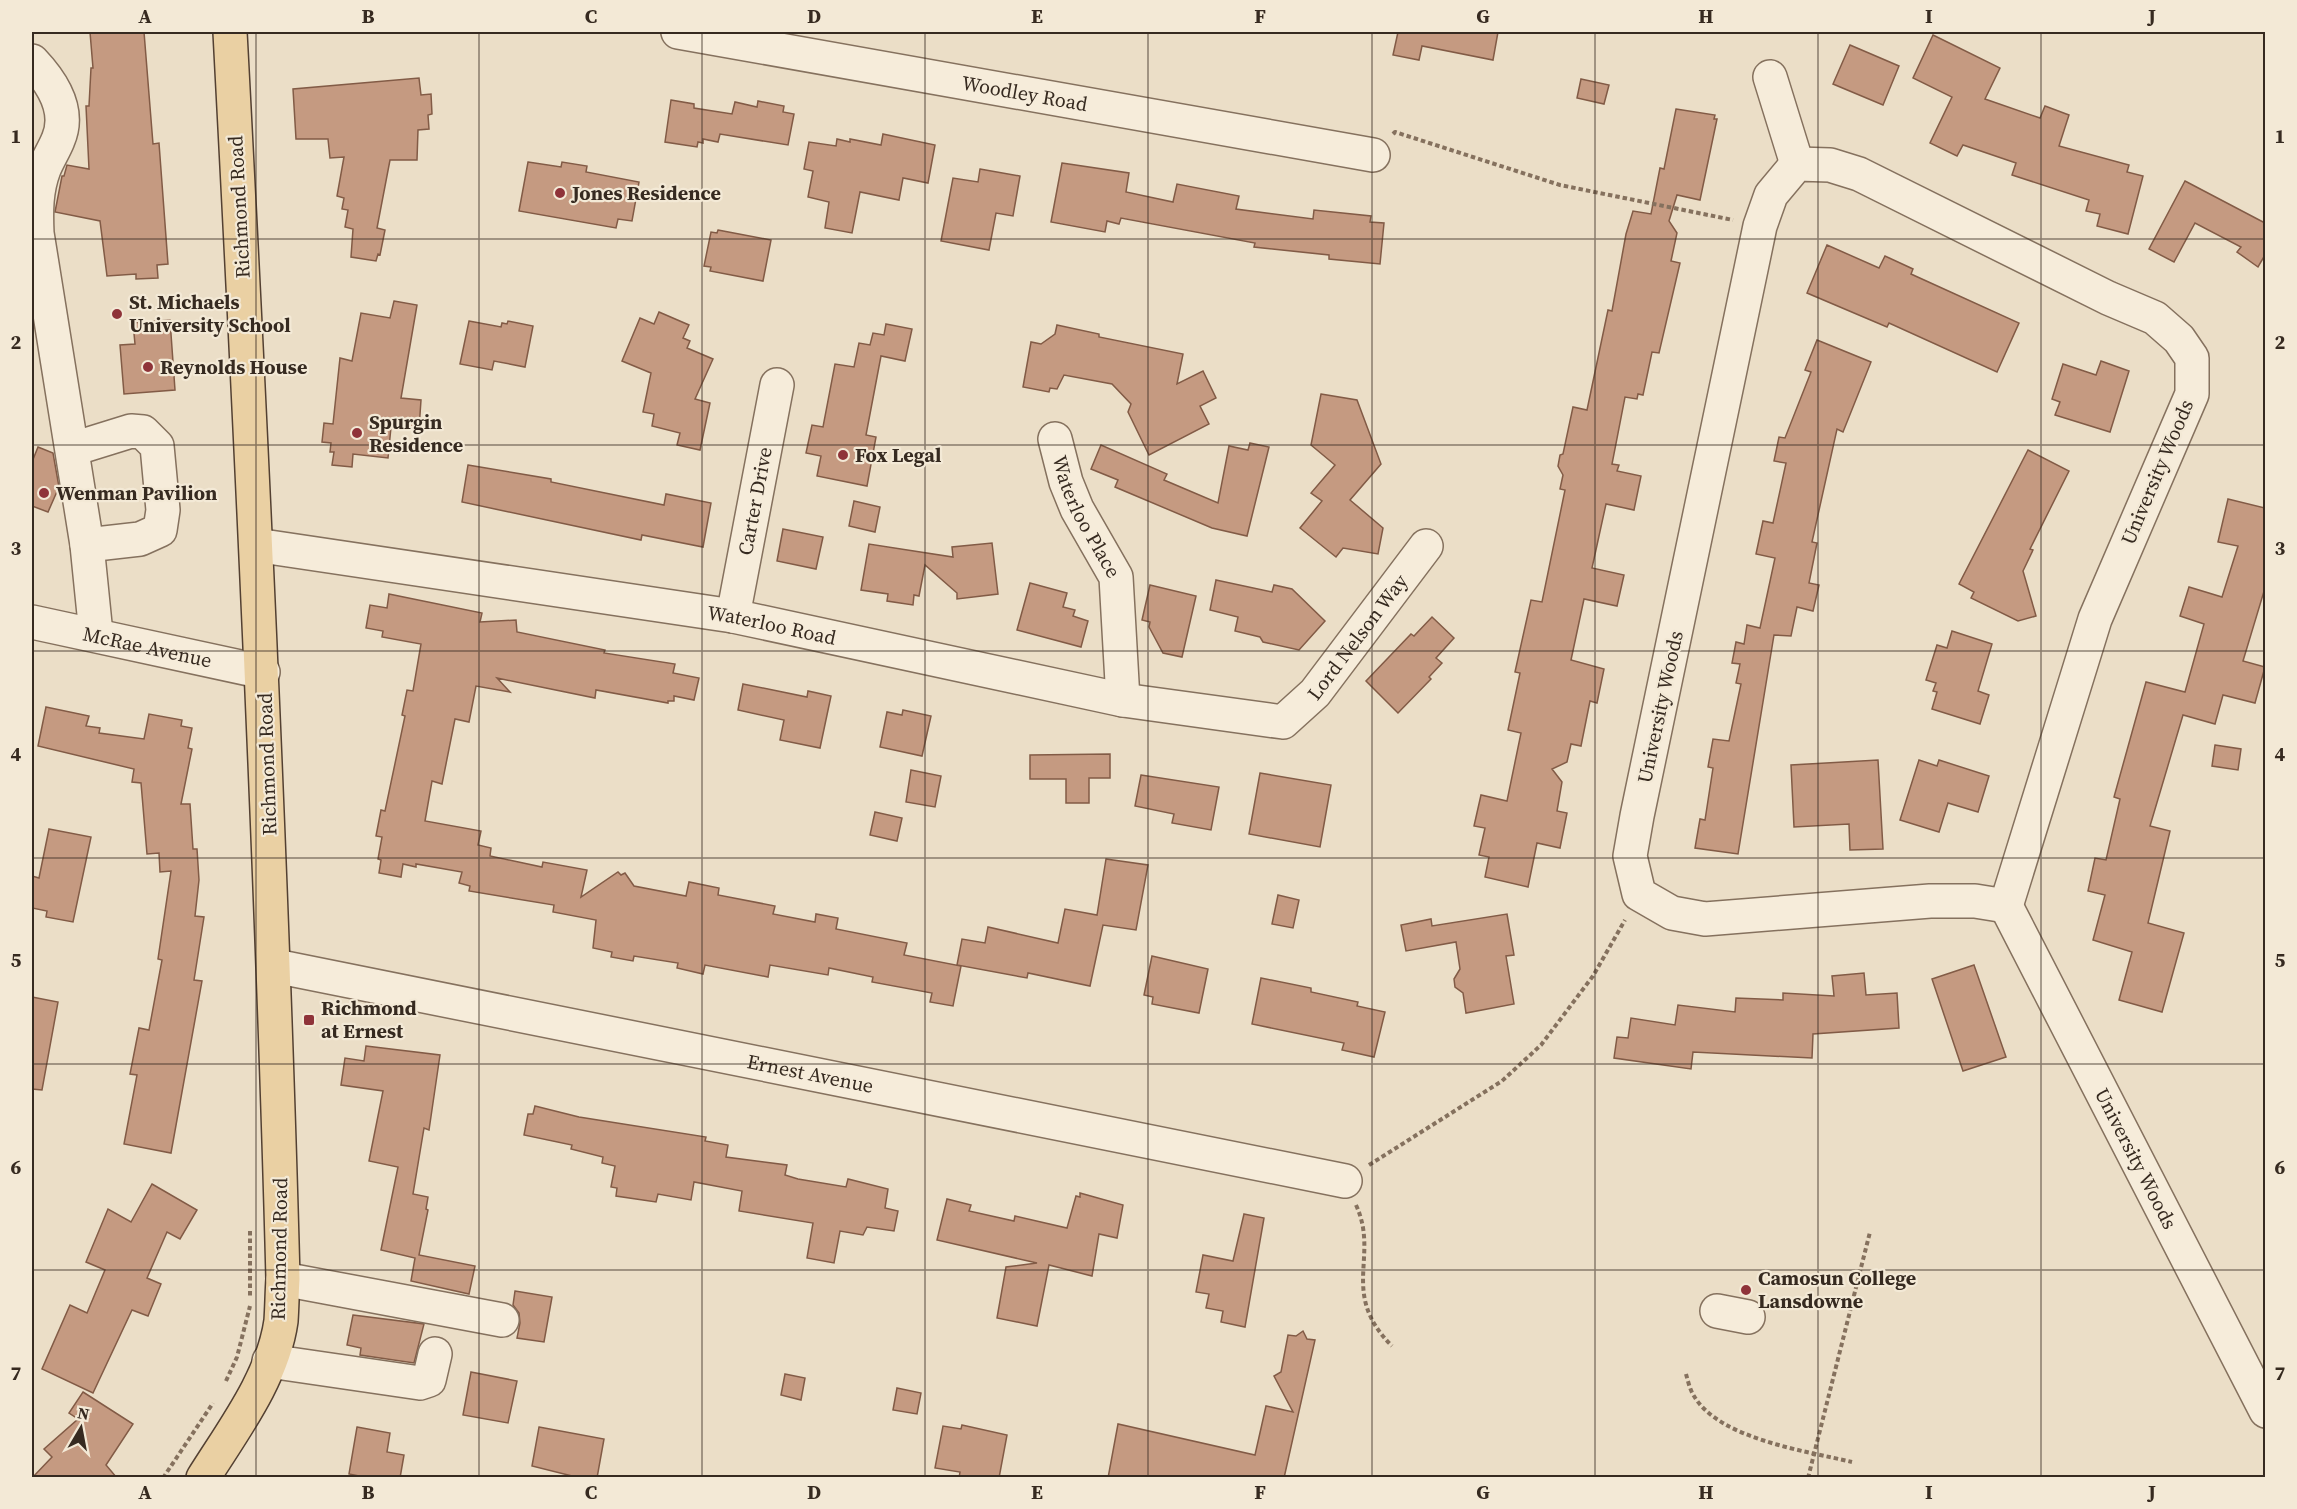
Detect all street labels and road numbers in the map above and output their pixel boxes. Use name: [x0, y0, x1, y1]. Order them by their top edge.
street label: Woodley Road: [959, 68, 1090, 118]
street label: Richmond Road: [221, 134, 257, 279]
street label: University Woods: [2114, 395, 2200, 549]
street label: Carter Drive: [731, 445, 779, 558]
street label: Waterloo Place: [1046, 452, 1128, 583]
street label: Lord Nelson Way: [1300, 568, 1415, 706]
street label: Waterloo Road: [705, 598, 839, 652]
street label: McRae Avenue: [80, 619, 214, 675]
street label: University Woods: [1630, 628, 1690, 786]
street label: Richmond Road: [250, 691, 283, 836]
street label: Ernest Avenue: [745, 1047, 876, 1100]
street label: University Woods: [2088, 1083, 2184, 1234]
street label: Richmond Road: [264, 1177, 294, 1321]

